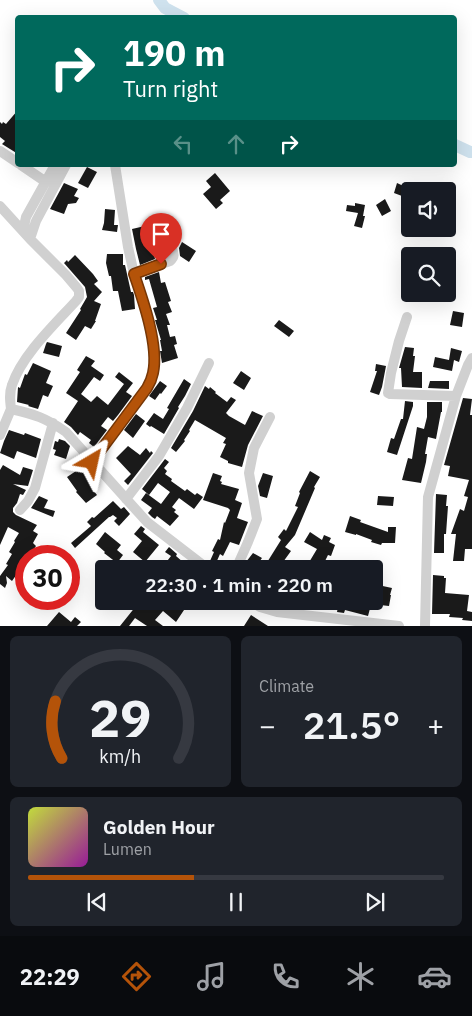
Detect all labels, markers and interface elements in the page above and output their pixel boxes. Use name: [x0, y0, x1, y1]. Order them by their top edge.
text: 190 m: [123, 30, 226, 76]
icon: right: [40, 35, 105, 100]
text: Turn right: [123, 74, 218, 103]
icon: left: [169, 130, 197, 158]
icon: ahead: [222, 130, 250, 158]
icon: right: [275, 130, 303, 158]
map controls: [401, 182, 456, 302]
button: sound: [401, 182, 456, 237]
pin: [140, 213, 182, 264]
icon: arrive: [147, 220, 175, 248]
button: search: [401, 247, 456, 302]
position arrow: [65, 435, 117, 487]
speed limit sign: 30: [15, 545, 80, 610]
text: 22:30 · 1 min · 220 m: [145, 573, 333, 597]
text: Climate: [259, 676, 314, 696]
text: 29: [89, 684, 152, 751]
text: 21.5°: [303, 700, 400, 749]
text: −: [259, 707, 276, 744]
text: +: [427, 707, 444, 744]
text: km/h: [100, 745, 142, 768]
text: Golden Hour: [103, 815, 215, 839]
text: Lumen: [103, 839, 152, 859]
icon: previous: [83, 888, 111, 916]
icon: pause: [222, 888, 250, 916]
icon: next: [361, 888, 389, 916]
icon: directions: [119, 959, 154, 994]
icon: music: [194, 959, 229, 994]
icon: phone: [268, 959, 303, 994]
icon: climate: [343, 959, 378, 994]
icon: car: [417, 959, 452, 994]
text: 22:29: [20, 962, 80, 991]

